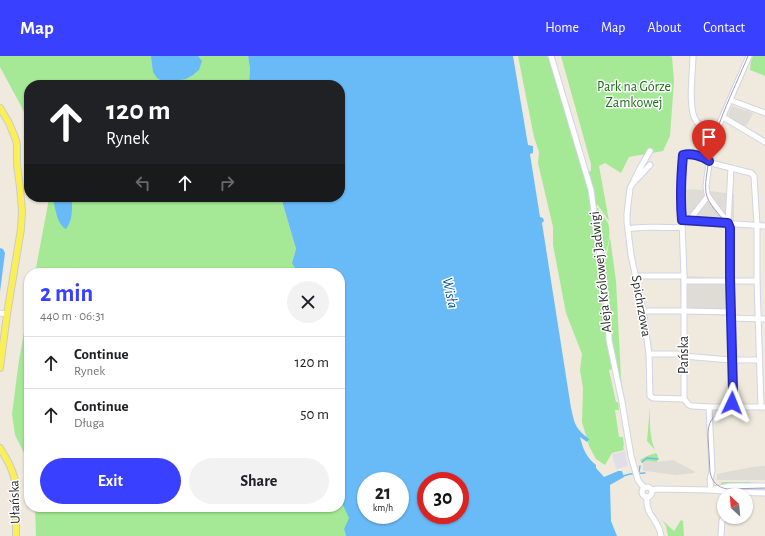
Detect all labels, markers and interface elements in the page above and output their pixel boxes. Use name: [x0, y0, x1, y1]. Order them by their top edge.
text: Map: [20, 19, 54, 38]
text: Home: [545, 21, 579, 35]
text: Map: [601, 21, 625, 35]
text: About: [647, 21, 681, 35]
text: Contact: [703, 21, 745, 35]
park label: Park na Górze Zamkowej: [597, 80, 671, 110]
icon: ahead: [40, 96, 92, 148]
text: 120 m: [106, 97, 171, 125]
pin: [692, 120, 726, 161]
icon: arrive: [698, 126, 720, 148]
text: Rynek: [106, 130, 149, 148]
icon: left: [132, 172, 154, 194]
icon: ahead: [174, 172, 196, 194]
icon: right: [216, 172, 238, 194]
street label: Aleja Królowej Jadwigi: [588, 211, 614, 333]
street label: Spichrzowa: [629, 274, 653, 338]
water label: Wisła: [439, 276, 461, 310]
button: close: [287, 281, 329, 323]
text: 2 min: [40, 282, 93, 306]
text: 440 m · 06:31: [40, 310, 105, 323]
street label: Pańska: [677, 335, 691, 374]
text: Continue: [74, 347, 129, 362]
icon: ahead: [40, 352, 62, 374]
text: 120 m: [295, 355, 329, 370]
text: Rynek: [74, 365, 105, 378]
position arrow: [711, 382, 753, 424]
text: Continue: [74, 399, 129, 414]
icon: ahead: [40, 404, 62, 426]
text: 50 m: [300, 407, 329, 422]
text: Długa: [74, 417, 105, 430]
button: Exit: [40, 458, 181, 504]
button: Share: [189, 458, 329, 504]
speed limit sign: 30: [417, 472, 469, 524]
street label: Ułańska: [7, 479, 23, 524]
text: 21: [375, 483, 391, 503]
north arrow: [717, 488, 753, 524]
map controls: [717, 488, 753, 524]
text: km/h: [373, 503, 393, 513]

